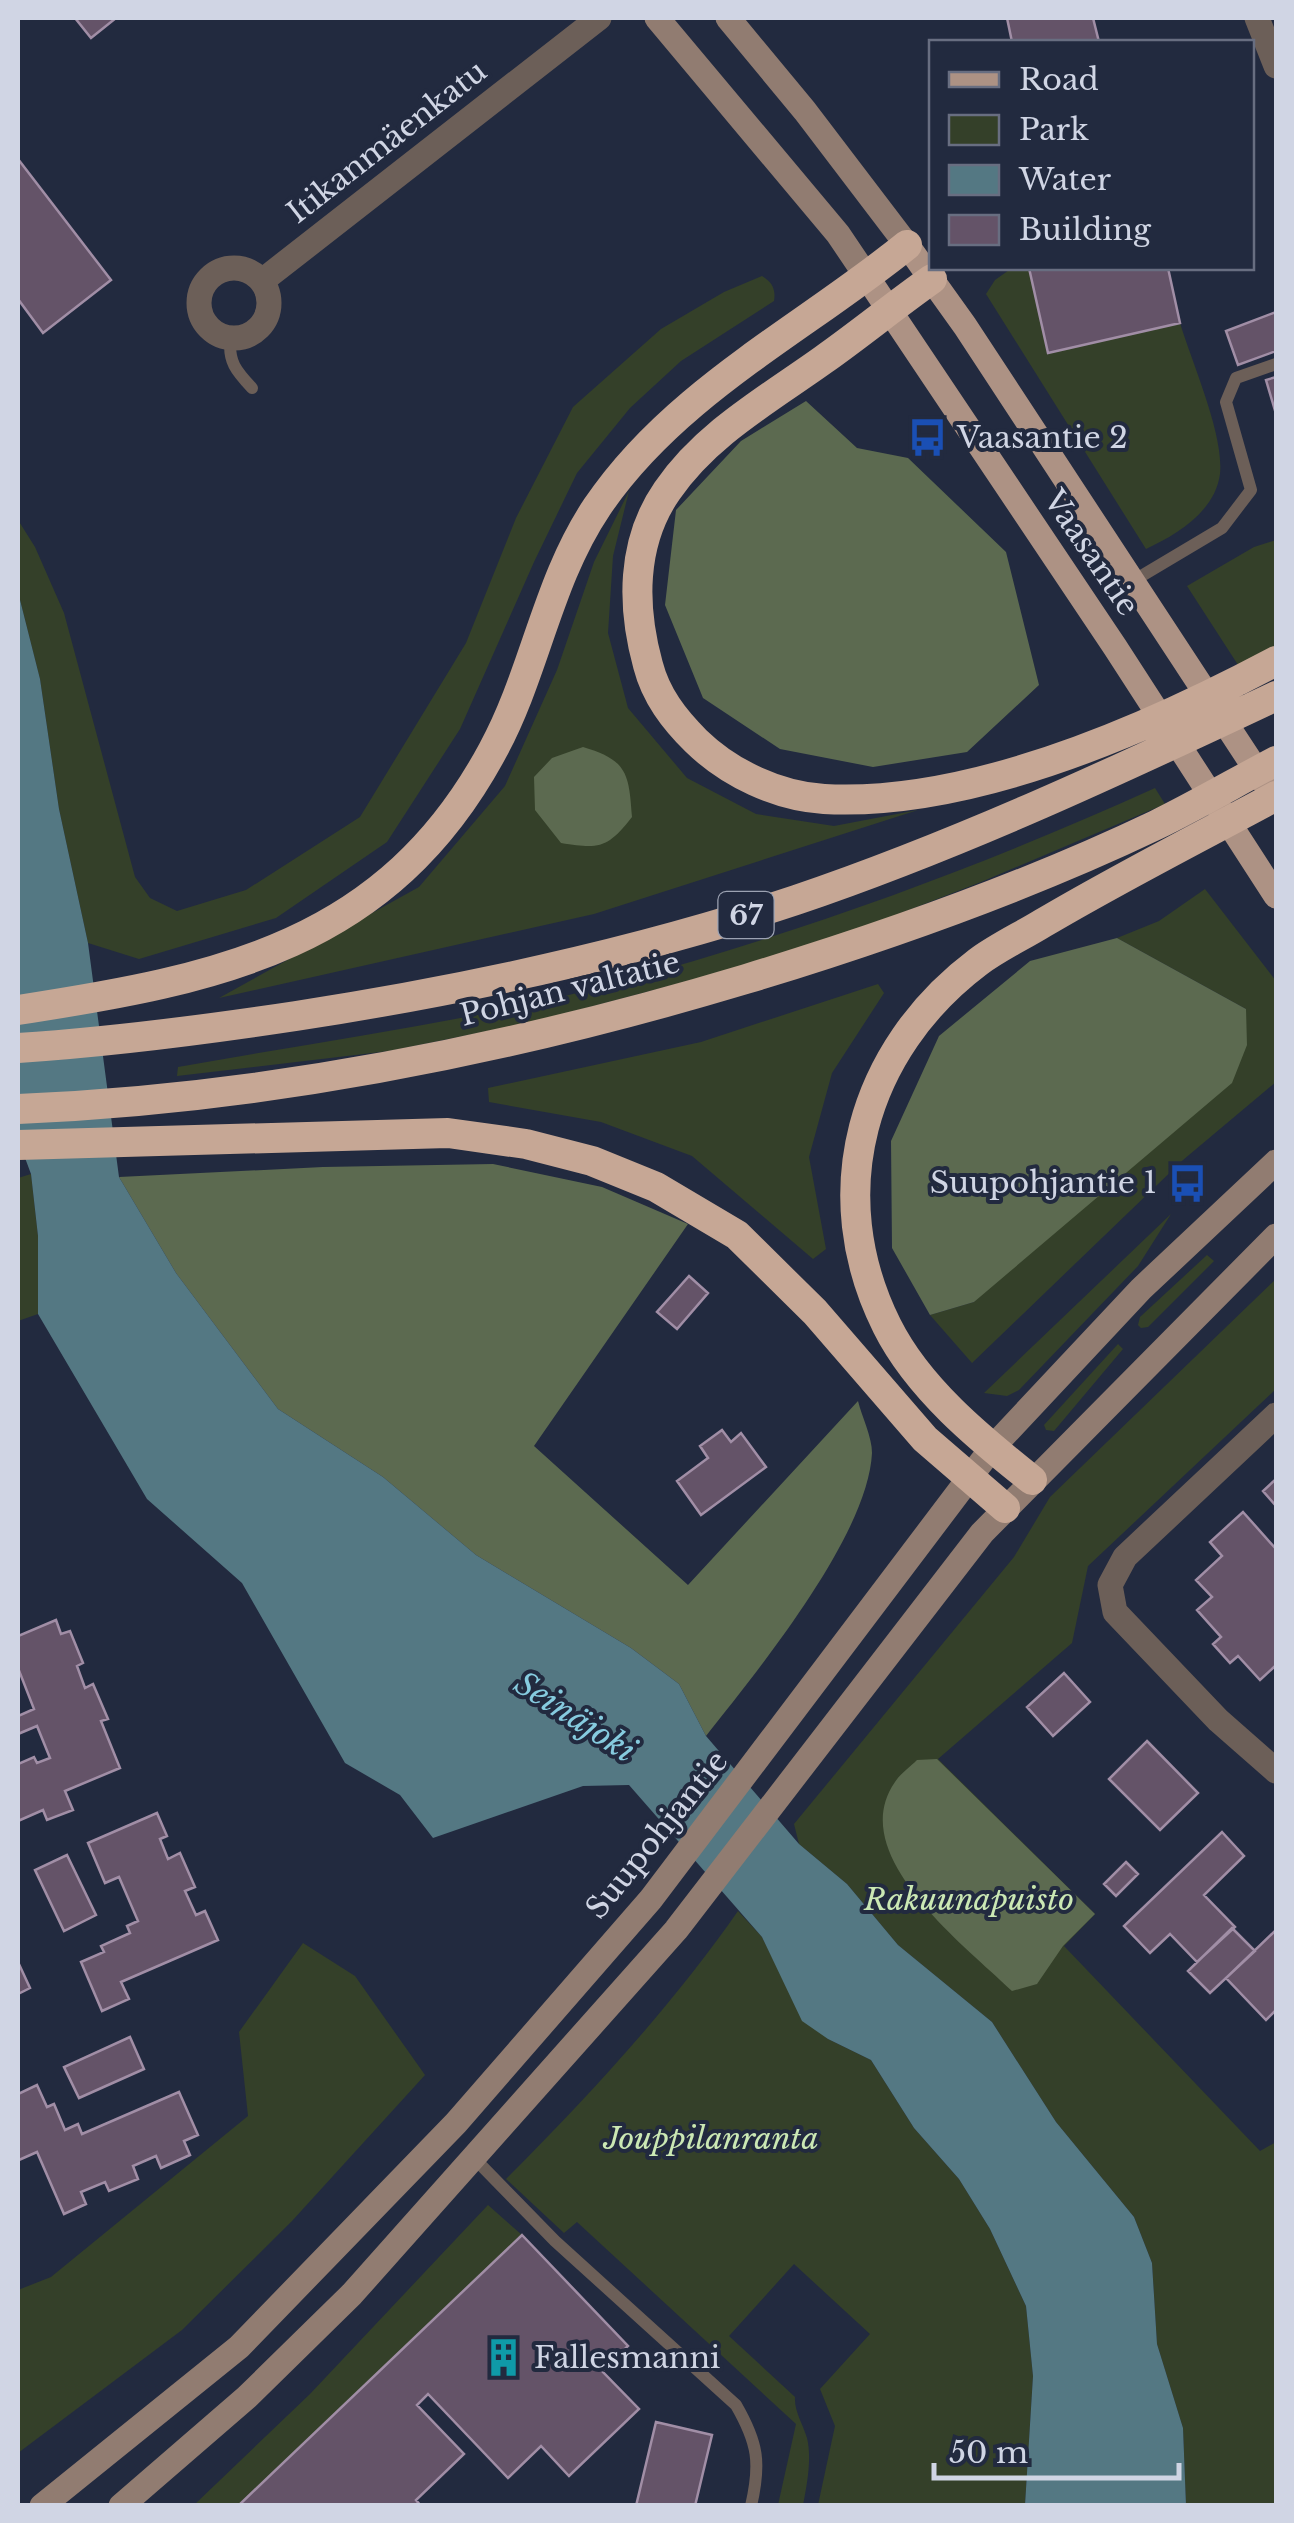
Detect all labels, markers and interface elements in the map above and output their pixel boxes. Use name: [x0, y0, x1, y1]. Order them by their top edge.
legend: [929, 40, 1254, 270]
street label: Itikanmäenkatu: [280, 52, 494, 231]
text: Road: [1019, 61, 1099, 98]
text: Park: [1019, 111, 1089, 148]
text: Water: [1018, 161, 1112, 198]
text: Building: [1019, 211, 1152, 248]
bus stop icon: Vaasantie 2: [906, 417, 948, 459]
place label: Vaasantie 2: [956, 419, 1128, 456]
street label: Vaasantie: [1035, 482, 1147, 623]
road number: 67: [718, 892, 774, 938]
street label: Pohjan valtatie: [456, 943, 684, 1034]
bus stop icon: Suupohjantie 1: [1166, 1162, 1208, 1204]
place label: Suupohjantie 1: [930, 1164, 1157, 1201]
water label: Seinäjoki: [507, 1663, 643, 1771]
street label: Suupohjantie: [578, 1743, 736, 1926]
park label: Rakuunapuisto: [863, 1881, 1074, 1918]
park label: Jouppilanranta: [602, 2120, 819, 2157]
building icon: Fallesmanni: [483, 2337, 525, 2379]
place label: Fallesmanni: [534, 2339, 720, 2376]
scale bar: [934, 2418, 1179, 2480]
text: 50 m: [949, 2434, 1028, 2471]

